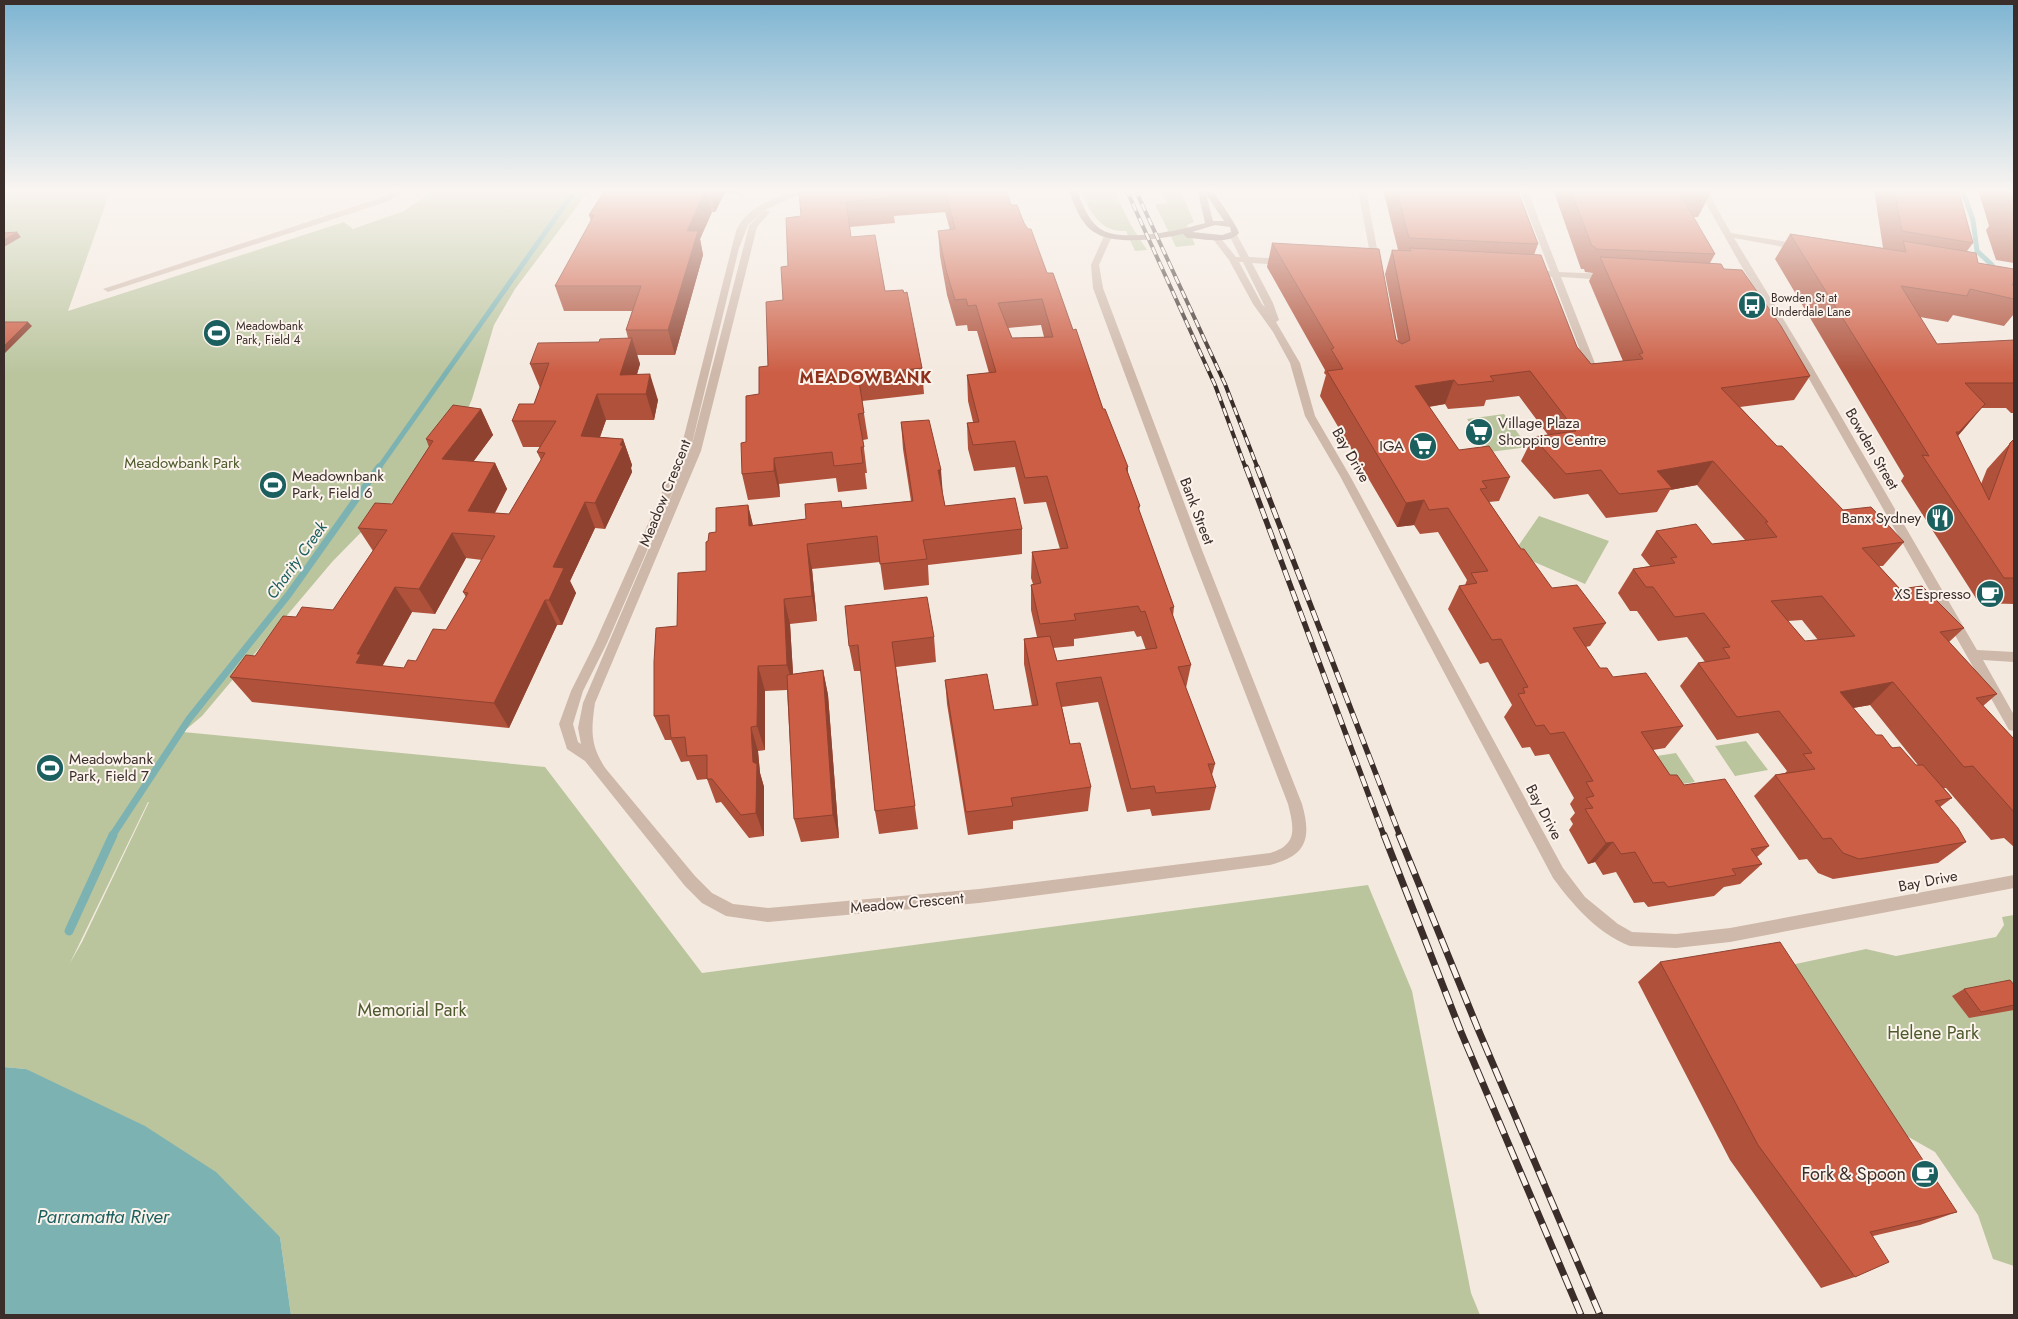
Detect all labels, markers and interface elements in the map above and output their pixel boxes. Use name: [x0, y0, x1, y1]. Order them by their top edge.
place label: Bowden St at Underdale Lane: [1771, 289, 1851, 321]
bus stop icon: Bowden St at Underdale Lane: [1737, 290, 1767, 320]
place label: Meadowbank Park, Field 4: [236, 317, 304, 349]
sports icon: Meadowbank Park, Field 4: [202, 318, 232, 348]
district label: MEADOWBANK: [799, 366, 933, 389]
street label: Bowden Street: [1840, 404, 1904, 494]
place label: Village Plaza Shopping Centre: [1498, 412, 1607, 451]
supermarket icon: Village Plaza Shopping Centre: [1464, 417, 1494, 447]
street label: Bay Drive: [1326, 424, 1376, 487]
supermarket icon: IGA: [1408, 431, 1438, 461]
place label: IGA: [1379, 435, 1404, 457]
street label: Meadow Crescent: [634, 436, 697, 550]
park label: Meadowbank Park: [124, 452, 240, 474]
place label: Meadownbank Park, Field 6: [292, 465, 384, 504]
sports icon: Meadownbank Park, Field 6: [258, 470, 288, 500]
street label: Bank Street: [1174, 474, 1220, 548]
restaurant icon: Banx Sydney: [1925, 503, 1955, 533]
place label: Banx Sydney: [1841, 507, 1921, 529]
water label: Charity Creek: [260, 516, 333, 604]
cafe icon: XS Espresso: [1975, 579, 2005, 609]
place label: XS Espresso: [1894, 583, 1971, 605]
place label: Meadowbank Park, Field 7: [69, 748, 153, 787]
sports icon: Meadowbank Park, Field 7: [35, 753, 65, 783]
street label: Bay Drive: [1520, 780, 1568, 844]
street label: Bay Drive: [1896, 864, 1960, 898]
street label: Meadow Crescent: [849, 887, 965, 919]
park label: Memorial Park: [358, 997, 466, 1023]
park label: Helene Park: [1887, 1020, 1979, 1046]
cafe icon: Fork & Spoon: [1910, 1159, 1940, 1189]
place label: Fork & Spoon: [1801, 1161, 1906, 1187]
water label: Parramatta River: [37, 1203, 171, 1230]

